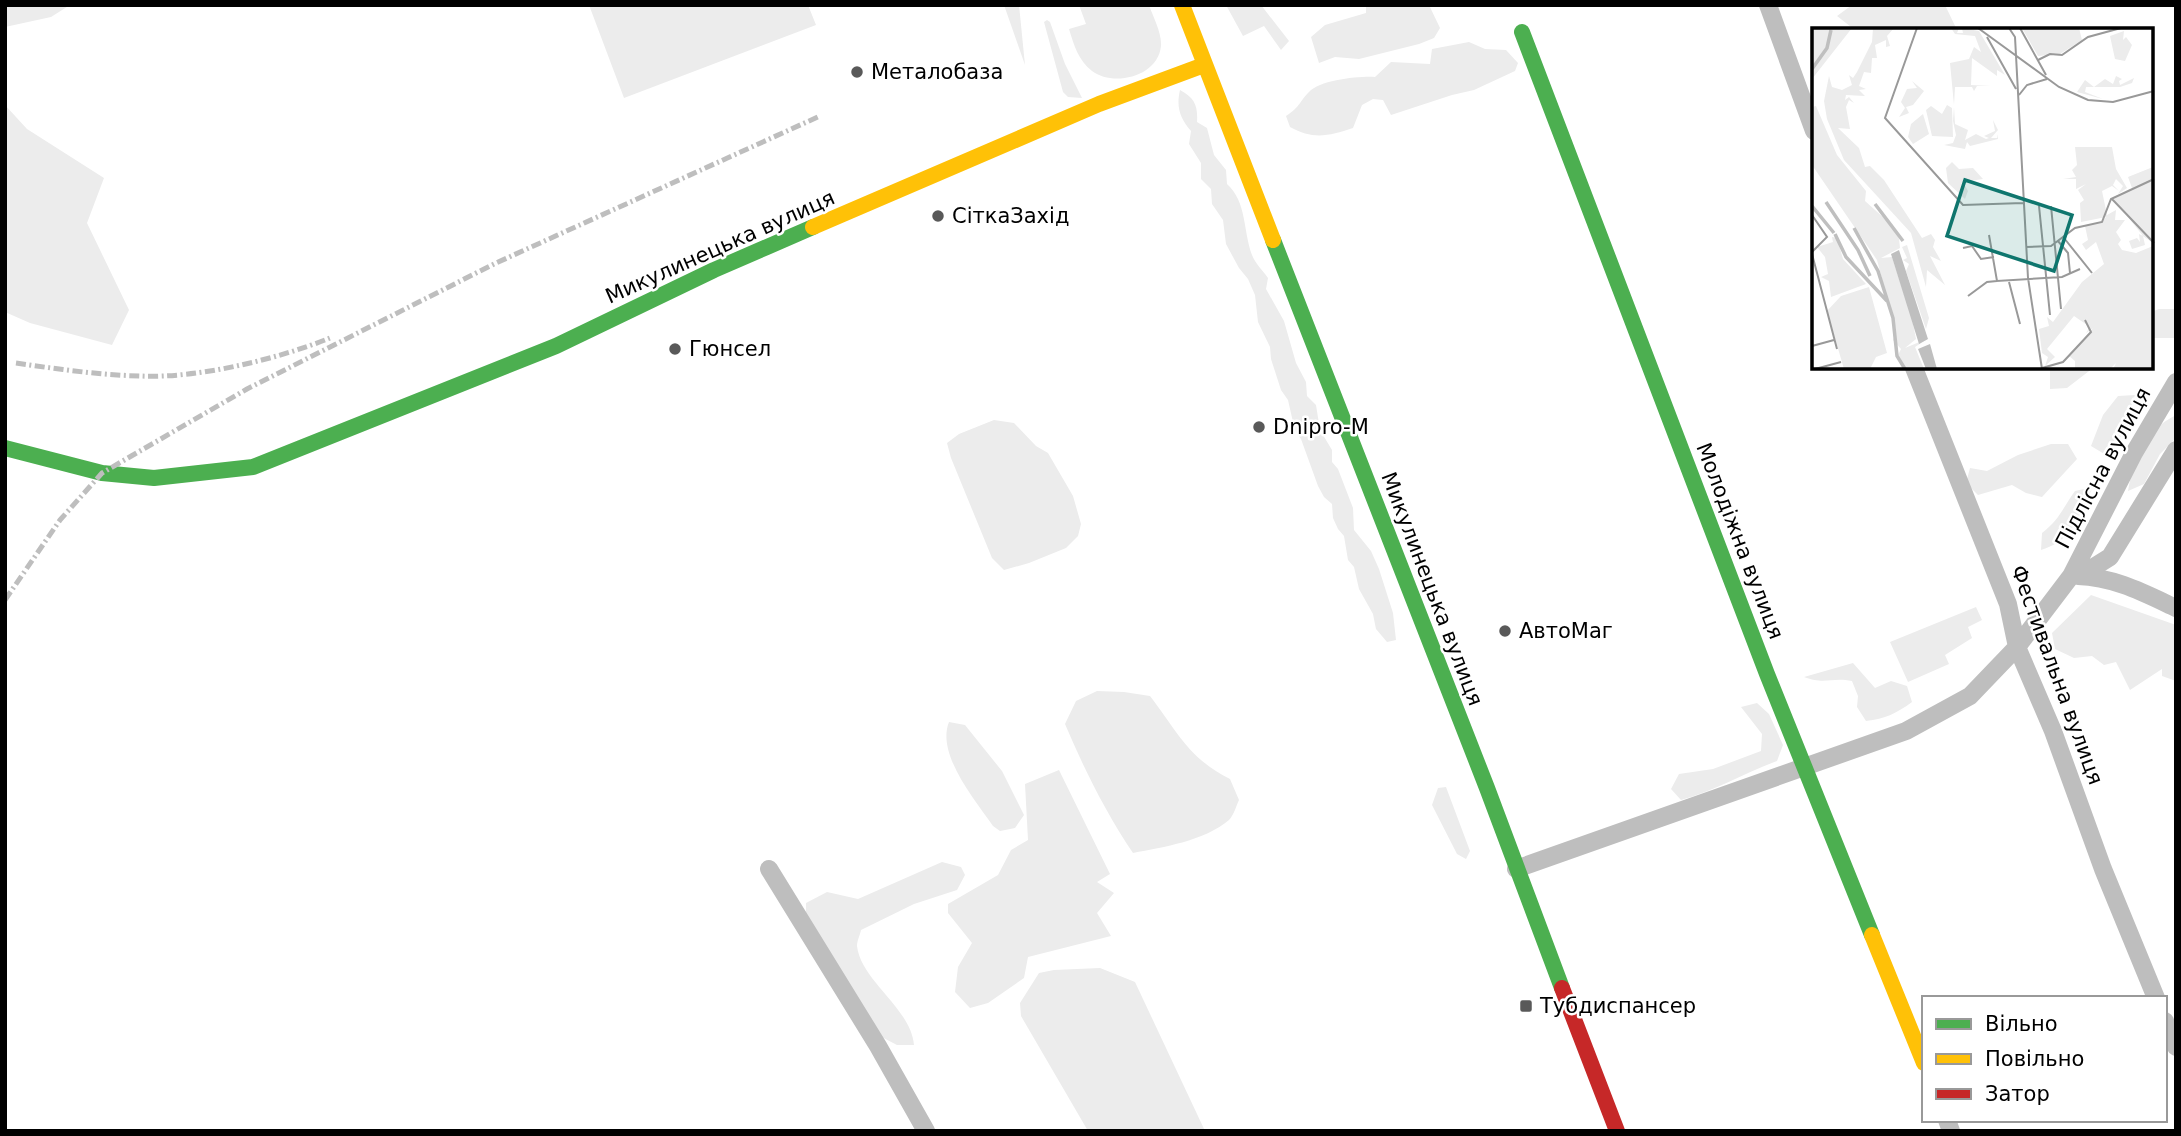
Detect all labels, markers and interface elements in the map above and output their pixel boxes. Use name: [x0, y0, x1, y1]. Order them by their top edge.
inset map: [1812, 28, 2153, 369]
place label: Металобаза: [871, 60, 1003, 84]
marker: Металобаза: [849, 64, 865, 80]
street label: Микулинецька вулиця: [602, 186, 838, 308]
place label: СіткаЗахід: [952, 204, 1069, 228]
marker: СіткаЗахід: [930, 208, 946, 224]
place label: Гюнсел: [689, 337, 771, 361]
marker: Гюнсел: [667, 341, 683, 357]
street label: Підлісна вулиця: [2050, 383, 2156, 553]
place label: Dnipro-M: [1273, 415, 1369, 439]
marker: Dnipro-M: [1251, 419, 1267, 435]
street label: Молодіжна вулиця: [1691, 439, 1789, 643]
street label: Микулинецька вулиця: [1376, 469, 1488, 709]
street label: Фестивальна вулиця: [2006, 562, 2108, 788]
place label: АвтоМаг: [1519, 619, 1613, 643]
marker: АвтоМаг: [1497, 623, 1513, 639]
place label: Тубдиспансер: [1539, 994, 1696, 1018]
legend: [1922, 996, 2167, 1122]
marker: Тубдиспансер: [1518, 998, 1534, 1014]
text: Вільно: [1985, 1012, 2058, 1036]
text: Повільно: [1985, 1047, 2084, 1071]
text: Затор: [1985, 1082, 2050, 1106]

